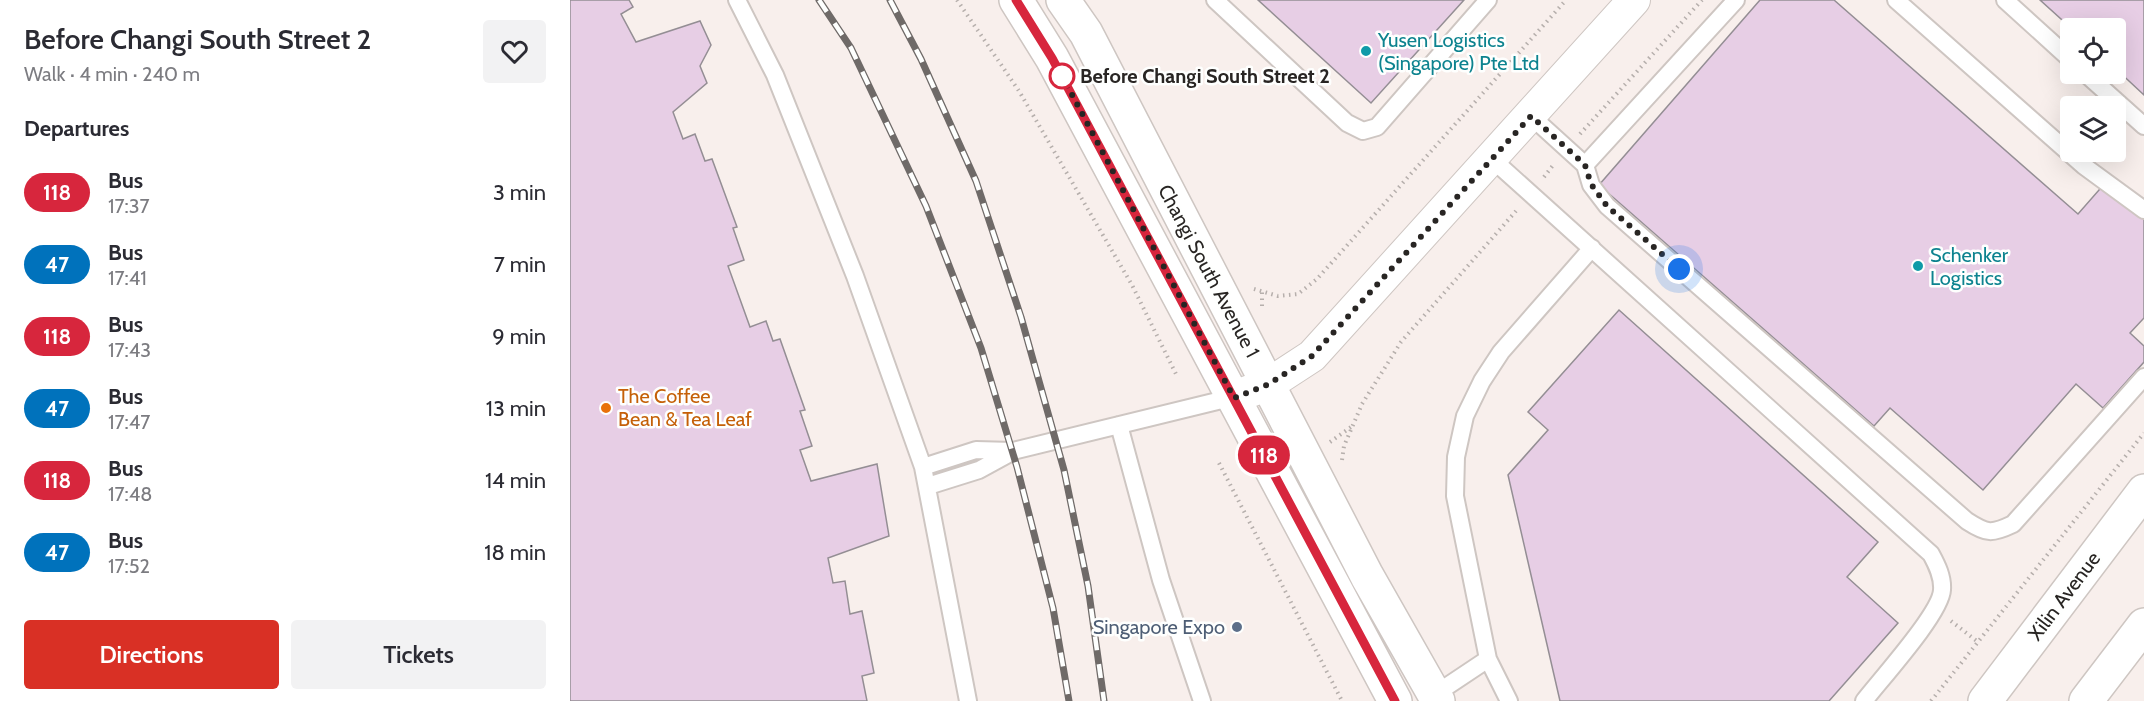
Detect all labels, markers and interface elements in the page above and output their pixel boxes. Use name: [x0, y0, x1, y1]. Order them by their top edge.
map controls: [2060, 18, 2126, 162]
button: locate: [2060, 18, 2126, 84]
button: heart: [483, 20, 546, 83]
text: Before Changi South Street 2: [24, 22, 371, 56]
place label: Yusen Logistics (Singapore) Pte Ltd: [1377, 28, 1539, 75]
marker: Yusen Logistics (Singapore) Pte Ltd: [1359, 44, 1373, 58]
text: Walk · 4 min · 240 m: [24, 62, 200, 86]
marker: Before Changi South Street 2: [1049, 63, 1075, 89]
place label: Before Changi South Street 2: [1080, 64, 1330, 88]
button: layers: [2060, 96, 2126, 162]
text: Departures: [24, 115, 129, 142]
text: Bus: [108, 167, 143, 194]
text: 3 min: [493, 179, 546, 206]
text: 118: [43, 180, 71, 205]
street label: Changi South Avenue 1: [1153, 180, 1265, 362]
text: 17:37: [108, 194, 150, 218]
text: Bus: [108, 239, 143, 266]
place label: Schenker Logistics: [1930, 243, 2009, 290]
text: 7 min: [494, 251, 546, 278]
text: 47: [45, 252, 69, 277]
your location: [1664, 254, 1694, 284]
marker: Schenker Logistics: [1911, 259, 1925, 273]
text: 17:41: [108, 266, 147, 290]
text: Bus: [108, 311, 143, 338]
text: 9 min: [492, 323, 546, 350]
text: 118: [43, 324, 71, 349]
text: 17:43: [108, 338, 151, 362]
text: Bus: [108, 383, 143, 410]
place label: The Coffee Bean & Tea Leaf: [618, 384, 752, 431]
text: 13 min: [486, 395, 546, 422]
text: 47: [45, 396, 69, 421]
marker: The Coffee Bean & Tea Leaf: [599, 401, 613, 415]
text: 17:47: [108, 410, 150, 434]
line badge: 118: [1230, 436, 1298, 474]
text: 118: [1250, 443, 1278, 468]
text: Bus: [108, 455, 143, 482]
text: 14 min: [485, 467, 546, 494]
text: 118: [43, 468, 71, 493]
text: 17:48: [108, 482, 152, 506]
text: Bus: [108, 527, 143, 554]
text: 18 min: [484, 539, 546, 566]
text: 47: [45, 540, 69, 565]
street label: Xilin Avenue: [2023, 547, 2105, 645]
text: 17:52: [108, 554, 150, 578]
place label: Singapore Expo: [1093, 615, 1225, 639]
button: Directions: [24, 620, 279, 689]
button: Tickets: [291, 620, 546, 689]
marker: Singapore Expo: [1230, 620, 1244, 634]

